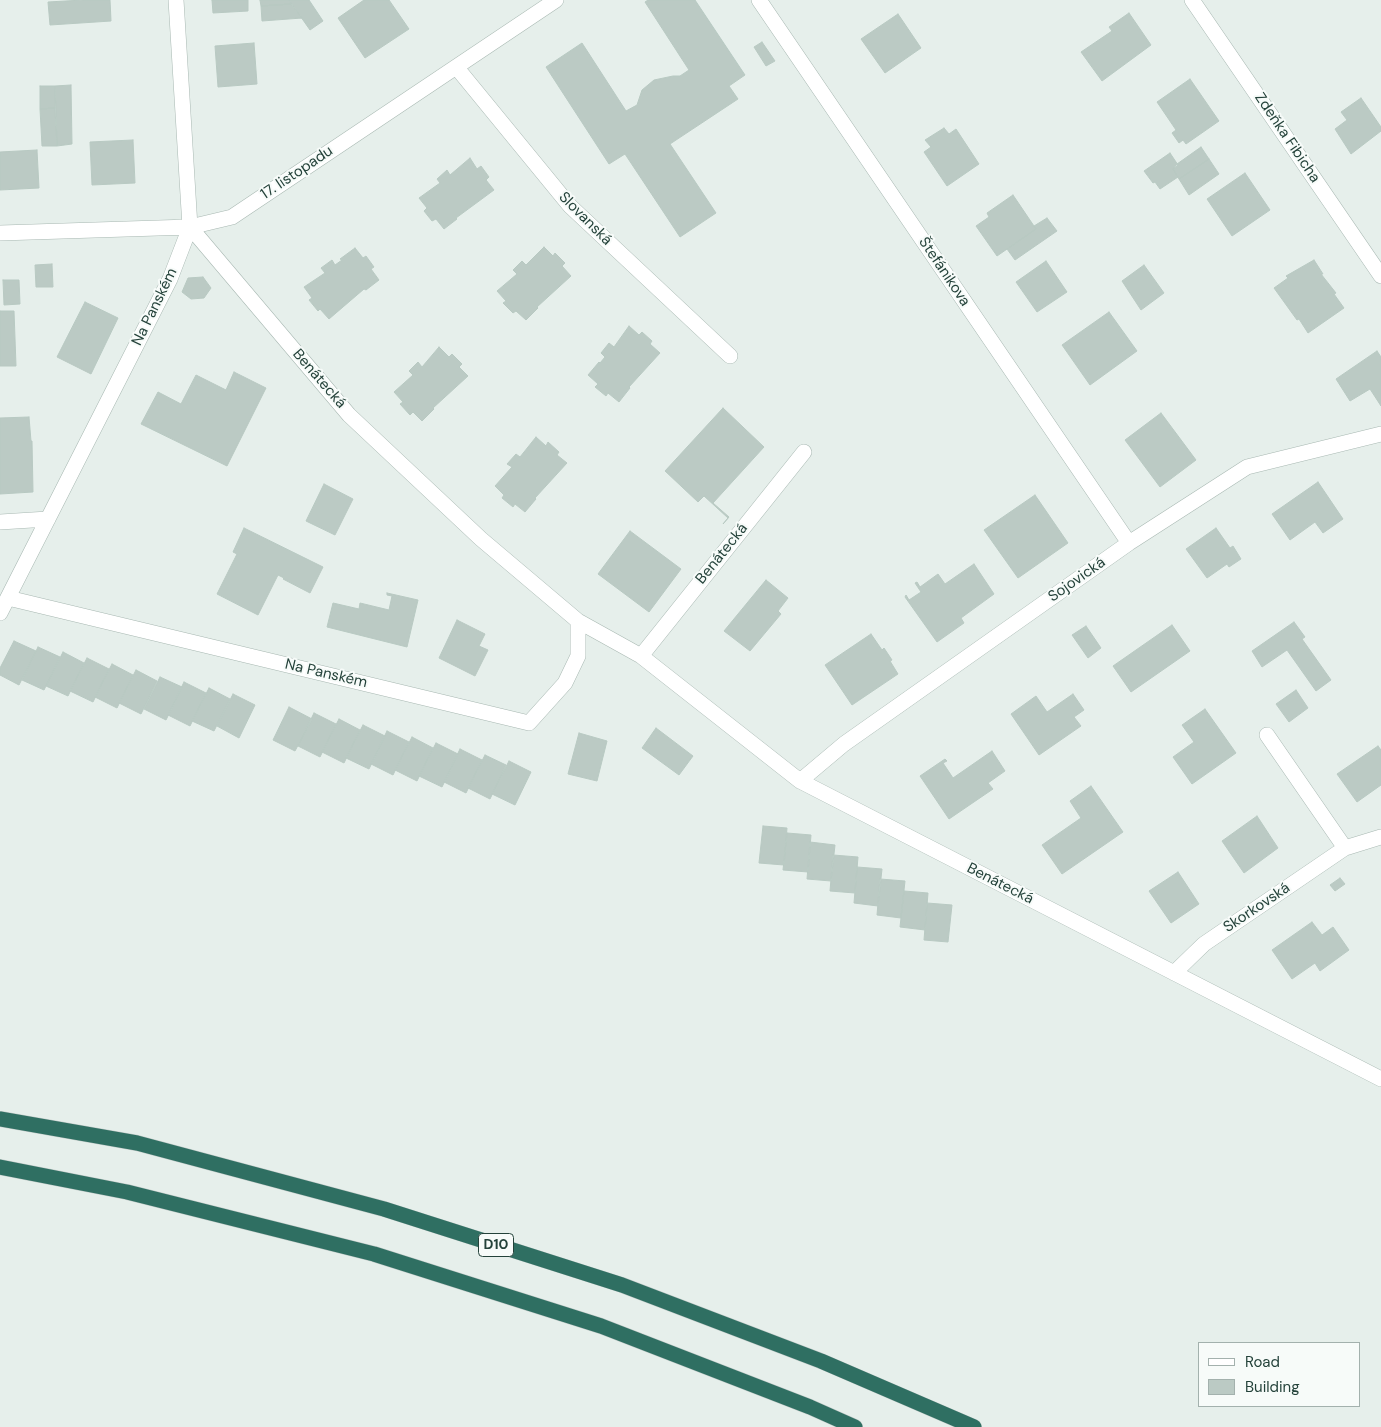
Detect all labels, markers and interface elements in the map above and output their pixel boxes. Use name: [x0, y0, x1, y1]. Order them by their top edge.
street label: Zdeňka Fibicha: [1250, 90, 1324, 186]
street label: 17. listopadu: [258, 142, 336, 204]
street label: Slovanská: [555, 189, 615, 249]
street label: Štefánikova: [914, 234, 974, 310]
street label: Na Panském: [128, 265, 182, 349]
street label: Benátecká: [288, 346, 350, 412]
street label: Benátecká: [692, 520, 752, 588]
street label: Sojovická: [1045, 554, 1109, 606]
street label: Na Panském: [283, 656, 369, 692]
street label: Benátecká: [964, 860, 1036, 908]
street label: Skorkovská: [1220, 879, 1294, 937]
road number: D10: [478, 1234, 514, 1256]
legend: [1198, 1342, 1361, 1407]
text: Road: [1245, 1352, 1280, 1372]
text: Building: [1245, 1377, 1300, 1397]

